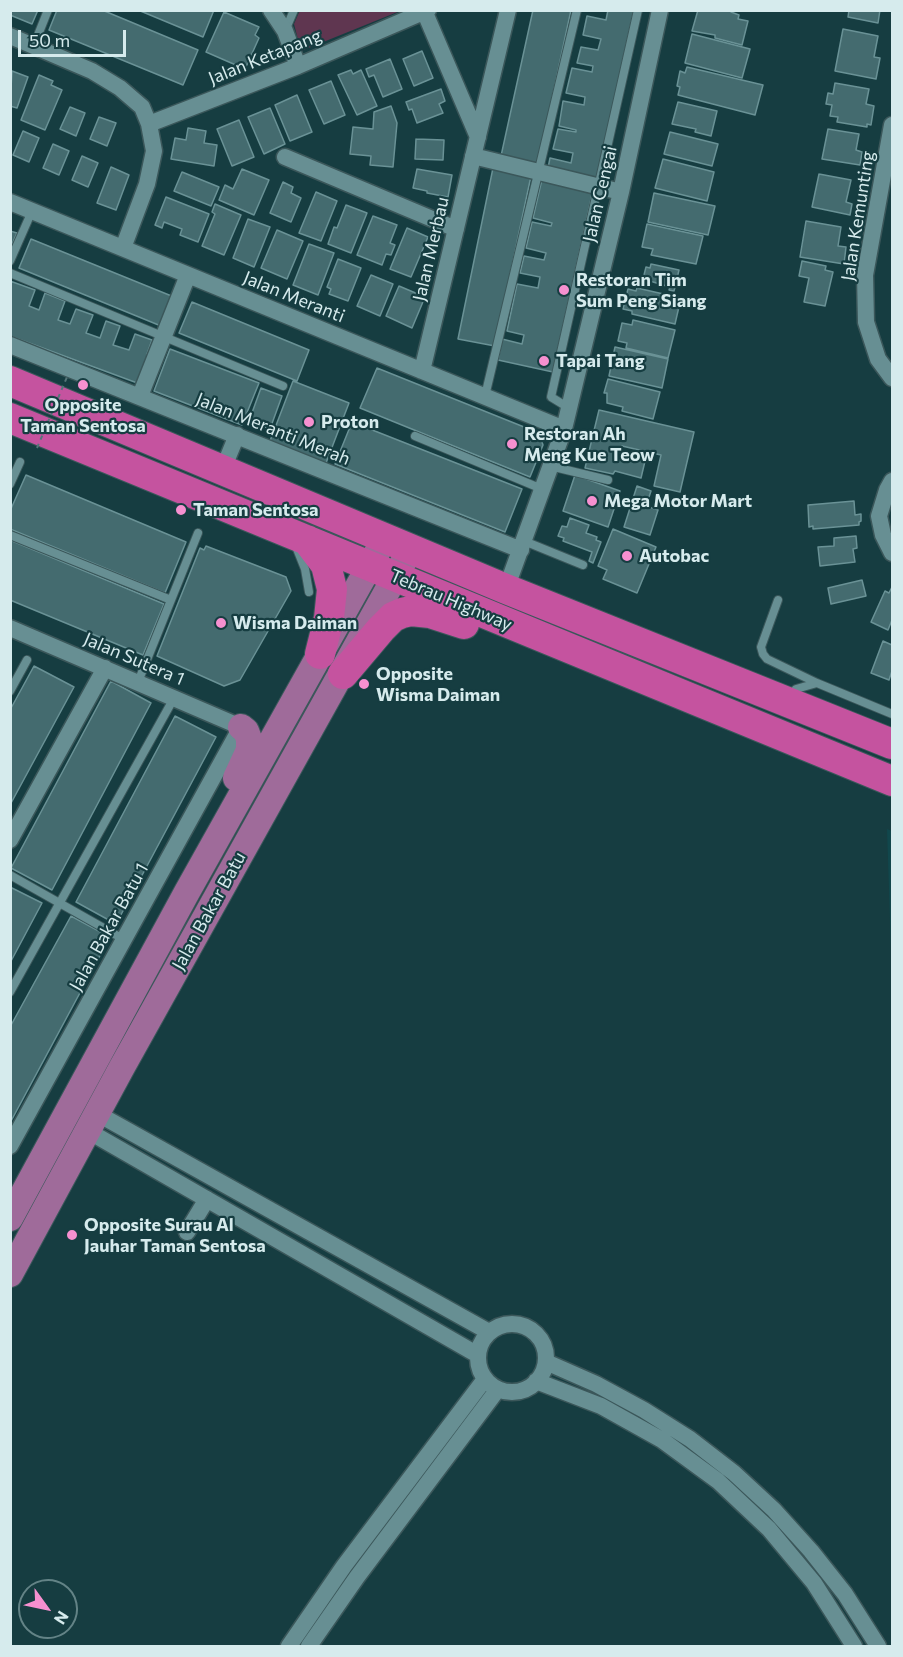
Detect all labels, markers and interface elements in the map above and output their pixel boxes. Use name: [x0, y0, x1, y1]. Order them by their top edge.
scale bar: [21, 18, 129, 56]
street label: Jalan Ketapang: [205, 24, 325, 90]
text: 50 m: [29, 29, 70, 51]
street label: Jalan Cengai: [578, 144, 622, 244]
street label: Jalan Kemunting: [837, 149, 879, 283]
street label: Jalan Merbau: [409, 195, 453, 303]
street label: Jalan Meranti: [240, 267, 348, 327]
place label: Restoran Tim Sum Peng Siang: [576, 269, 706, 312]
marker: Restoran Tim Sum Peng Siang: [557, 283, 571, 297]
place label: Tapai Tang: [556, 350, 645, 372]
marker: Tapai Tang: [537, 354, 551, 368]
marker: Opposite Taman Sentosa: [76, 378, 90, 392]
street label: Jalan Meranti Merah: [193, 388, 353, 470]
place label: Opposite Taman Sentosa: [20, 394, 146, 436]
place label: Proton: [321, 411, 379, 433]
marker: Proton: [302, 415, 316, 429]
place label: Restoran Ah Meng Kue Teow: [524, 423, 655, 466]
marker: Restoran Ah Meng Kue Teow: [505, 437, 519, 451]
place label: Mega Motor Mart: [604, 490, 752, 512]
marker: Mega Motor Mart: [585, 494, 599, 508]
place label: Taman Sentosa: [193, 499, 319, 521]
marker: Taman Sentosa: [174, 503, 188, 517]
place label: Autobac: [639, 545, 709, 567]
marker: Autobac: [620, 549, 634, 563]
street label: Tebrau Highway: [387, 564, 515, 636]
place label: Wisma Daiman: [233, 612, 357, 634]
marker: Wisma Daiman: [214, 616, 228, 630]
street label: Jalan Sutera 1: [80, 628, 188, 690]
place label: Opposite Wisma Daiman: [376, 663, 500, 706]
marker: Opposite Wisma Daiman: [357, 677, 371, 691]
street label: Jalan Bakar Batu: [168, 848, 250, 974]
street label: Jalan Bakar Batu 1: [65, 859, 153, 995]
place label: Opposite Surau Al Jauhar Taman Sentosa: [84, 1214, 266, 1256]
marker: Opposite Surau Al Jauhar Taman Sentosa: [65, 1228, 79, 1242]
north arrow: [18, 1579, 78, 1639]
text: N: [51, 1608, 73, 1628]

